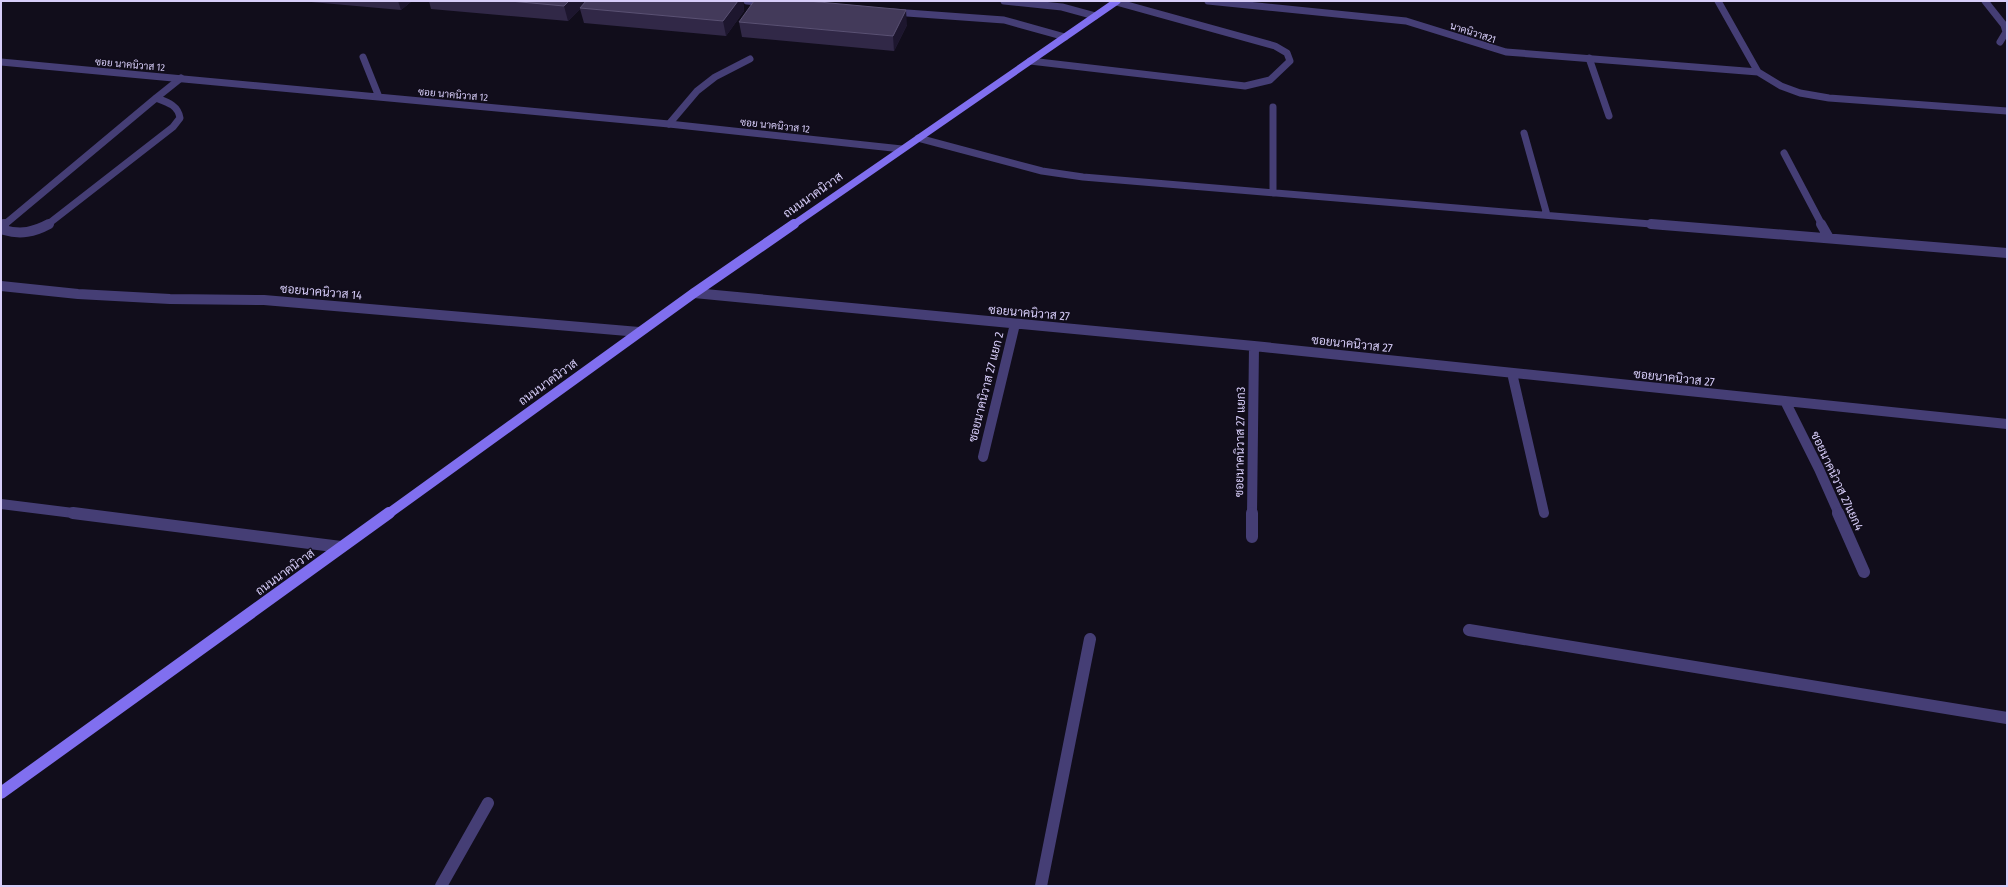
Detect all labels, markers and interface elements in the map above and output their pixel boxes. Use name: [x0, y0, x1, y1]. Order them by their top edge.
street label: นาคนิวาส21: [1448, 20, 1497, 46]
street label: ซอย นาคนิวาส 12: [94, 56, 166, 74]
street label: ซอย นาคนิวาส 12: [417, 86, 489, 104]
street label: ซอย นาคนิวาส 12: [739, 116, 811, 136]
street label: ถนนนาคนิวาส: [781, 169, 846, 221]
street label: ซอยนาคนิวาส 14: [280, 281, 363, 303]
street label: ซอยนาคนิวาส 27: [988, 302, 1070, 324]
street label: ซอยนาคนิวาส 27 แยก 2: [966, 330, 1006, 444]
street label: ซอยนาคนิวาส 27: [1311, 333, 1393, 355]
street label: ถนนนาคนิวาส: [516, 356, 580, 408]
street label: ซอยนาคนิวาส 27: [1633, 367, 1715, 389]
street label: ซอยนาคนิวาส 27 แยก3: [1232, 387, 1248, 497]
street label: ซอยนาคนิวาส 27แยก4: [1808, 429, 1866, 533]
street label: ถนนนาคนิวาส: [253, 546, 317, 598]

